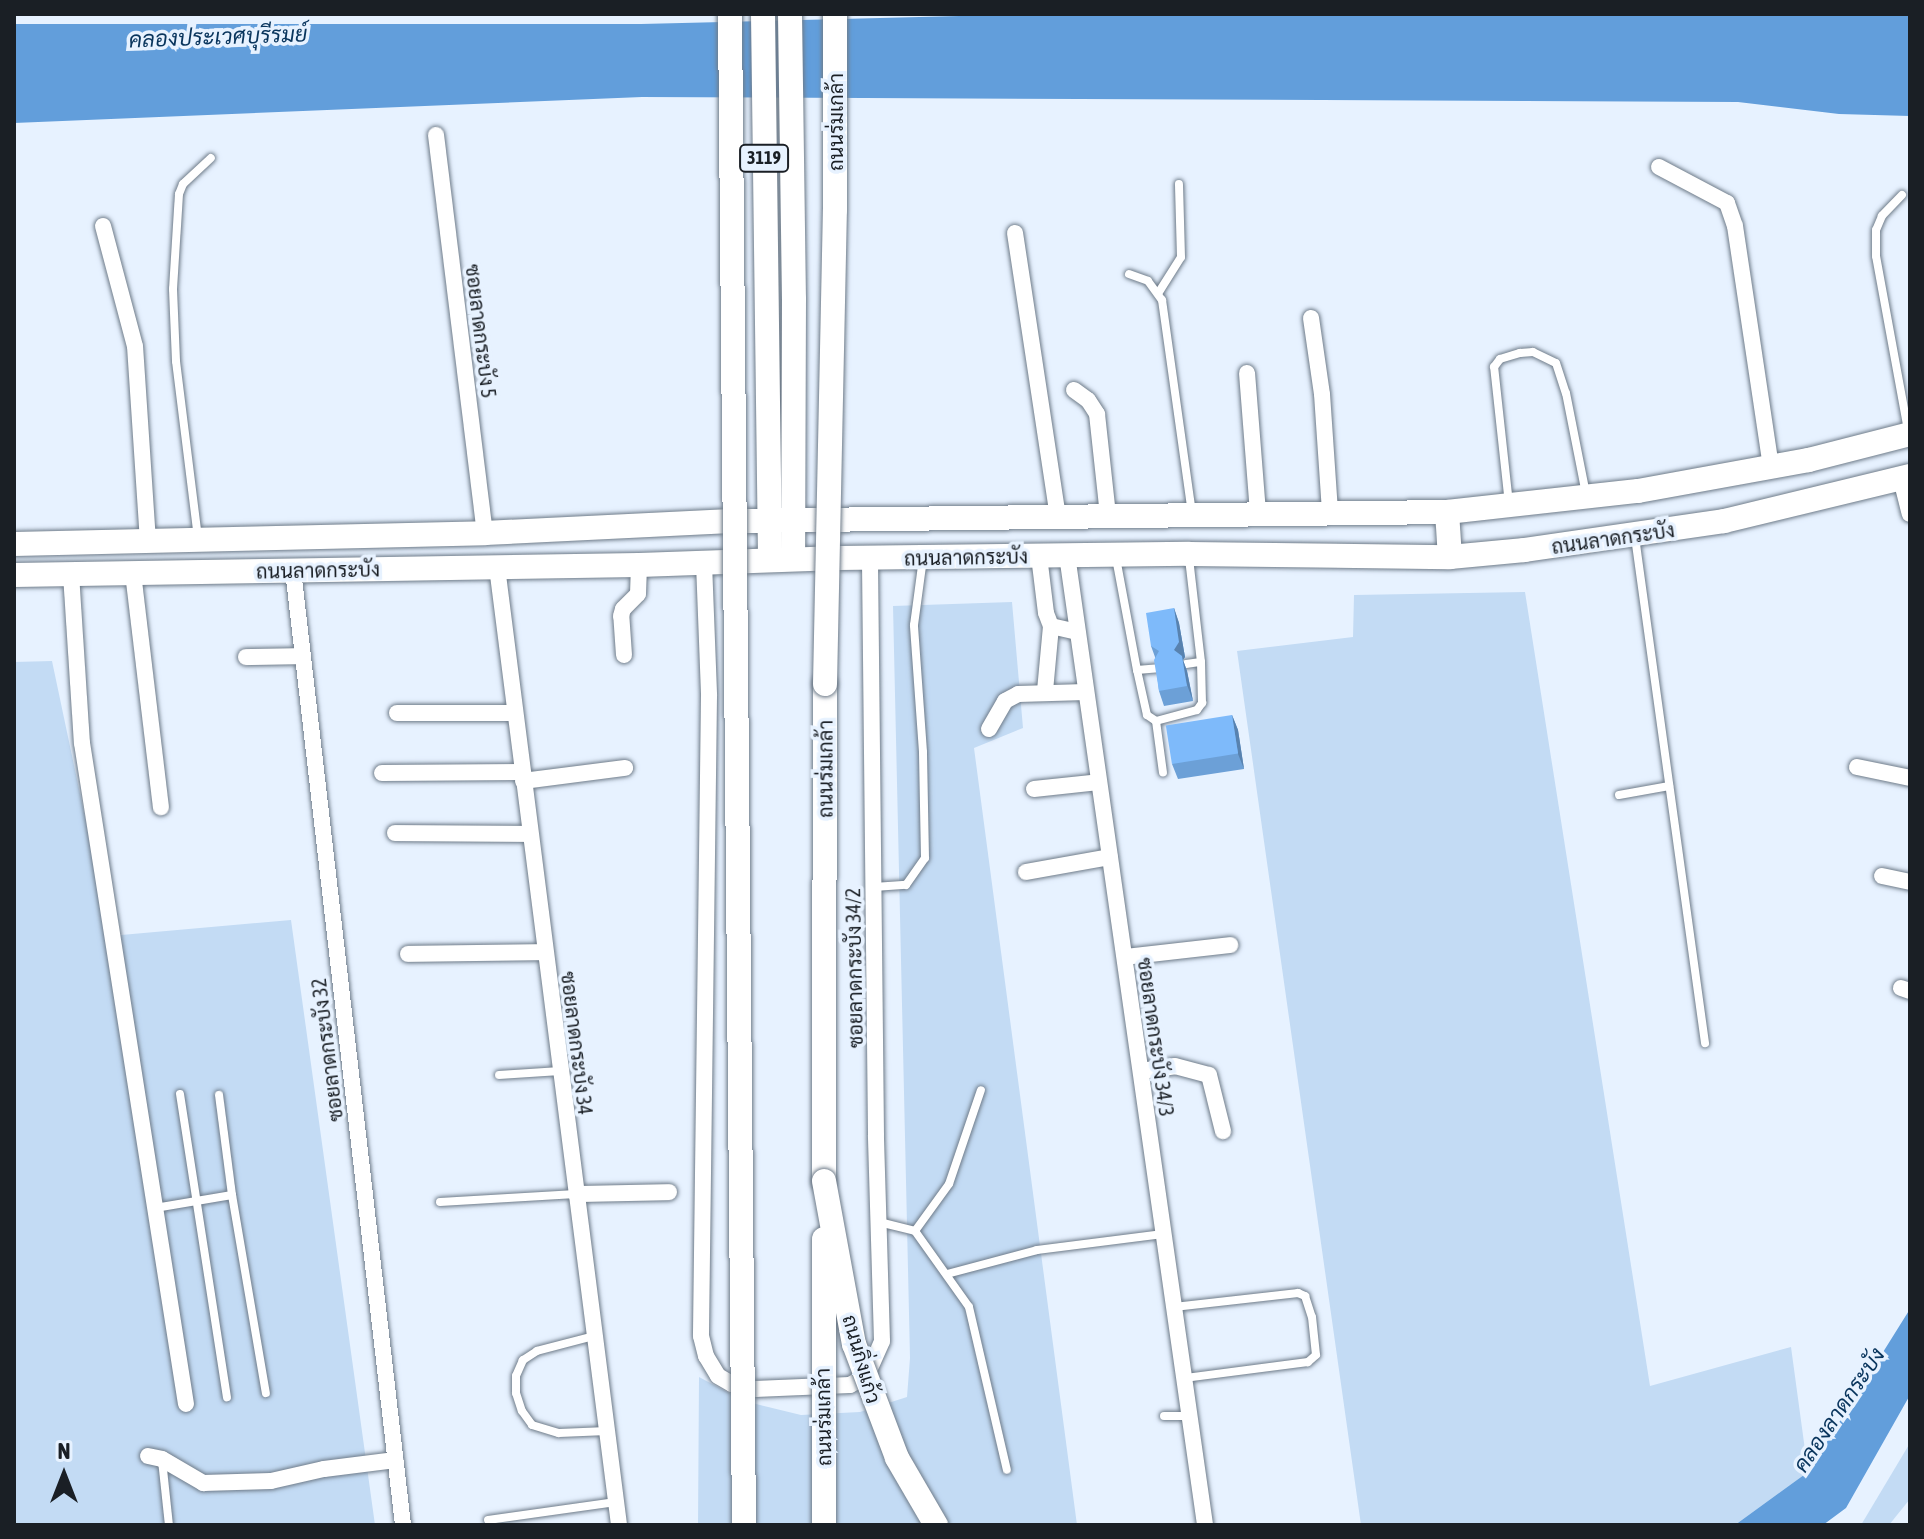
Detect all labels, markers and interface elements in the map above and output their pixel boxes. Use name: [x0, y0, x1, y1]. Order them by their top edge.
water label: คลองประเวศบุรีรมย์: [128, 21, 308, 53]
street label: ถนนร่มเกล้า: [823, 73, 847, 171]
road number: 3119: [738, 144, 790, 172]
street label: ซอยลาดกระบัง 5: [461, 263, 501, 399]
street label: ถนนลาดกระบัง: [1550, 517, 1676, 559]
street label: ถนนลาดกระบัง: [904, 544, 1028, 570]
street label: ถนนลาดกระบัง: [256, 557, 380, 583]
street label: ถนนร่มเกล้า: [813, 720, 837, 818]
street label: ซอยลาดกระบัง 34/2: [841, 888, 867, 1048]
street label: ซอยลาดกระบัง 34/3: [1133, 956, 1179, 1118]
street label: ซอยลาดกระบัง 34: [556, 970, 598, 1116]
street label: ซอยลาดกระบัง 32: [306, 977, 348, 1123]
street label: ถนนกิ่งแก้ว: [838, 1312, 886, 1406]
water label: คลองลาดกระบัง: [1788, 1343, 1890, 1477]
street label: ถนนร่มเกล้า: [810, 1368, 836, 1466]
north arrow: [24, 1435, 104, 1515]
text: N: [58, 1438, 70, 1464]

